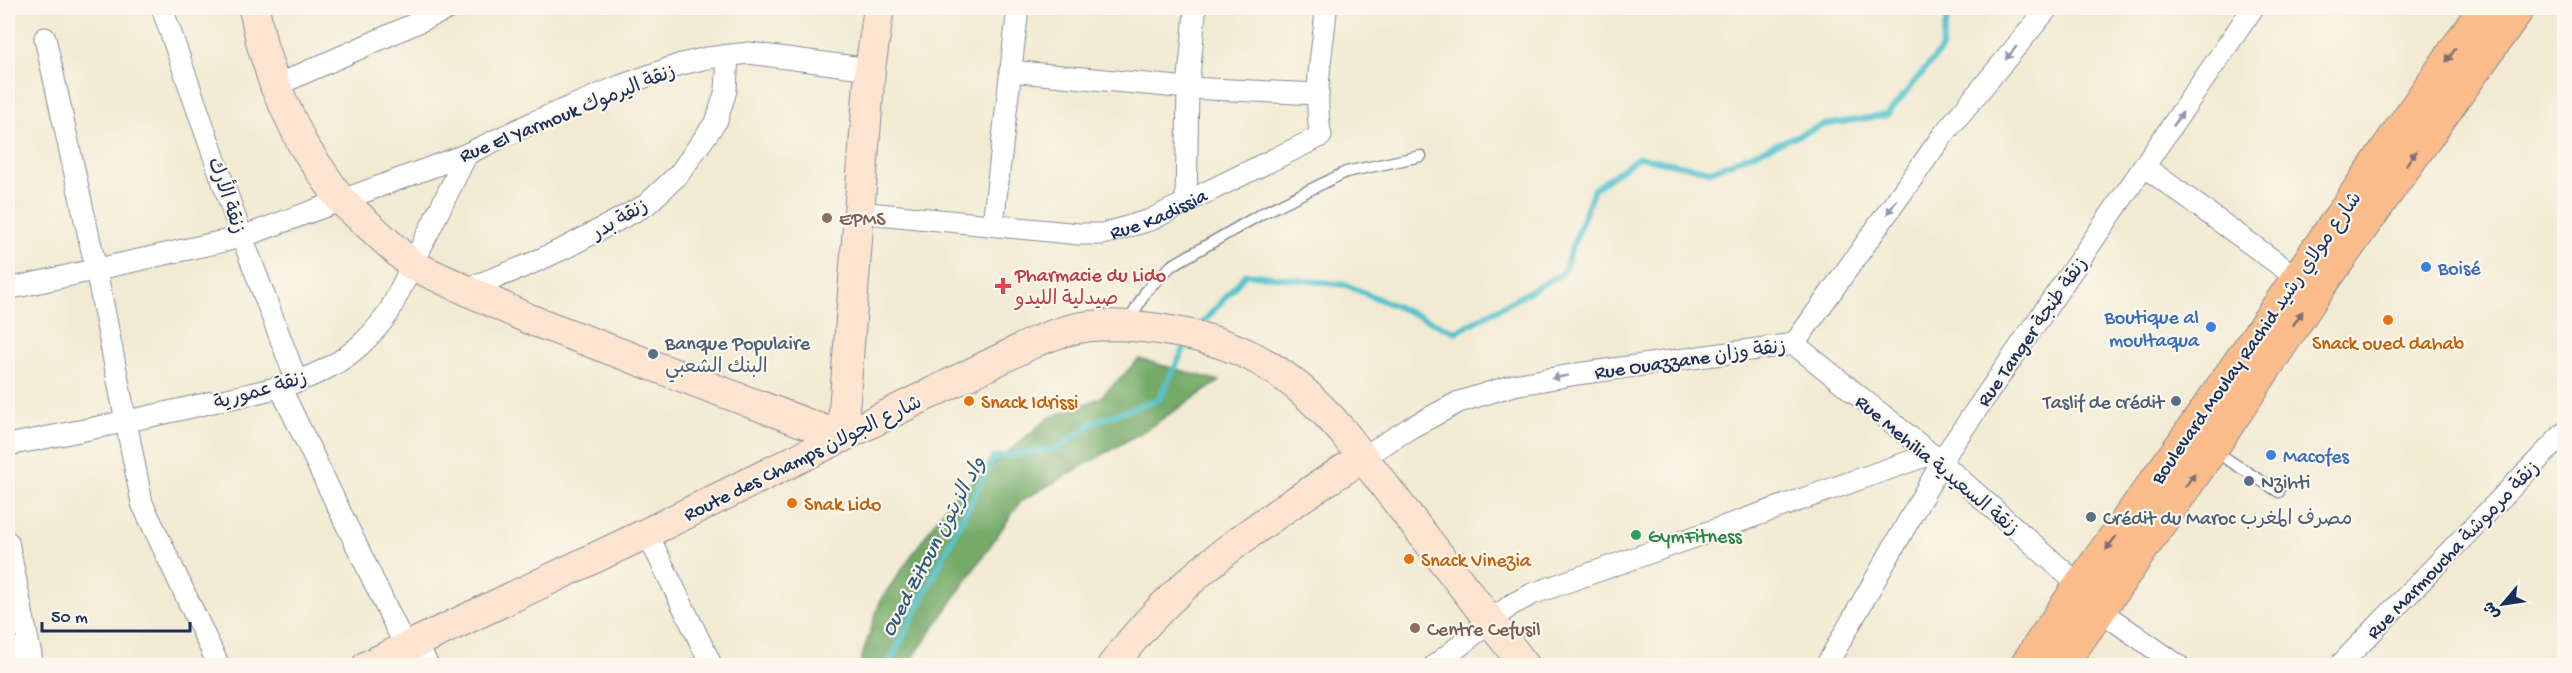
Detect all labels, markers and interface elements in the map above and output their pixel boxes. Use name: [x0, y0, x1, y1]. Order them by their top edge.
one-way arrow: [2004, 45, 2017, 61]
one-way arrow: [2445, 47, 2457, 63]
street label: Rue El Yarmouk زنقة اليرموك: [457, 60, 680, 169]
one-way arrow: [2172, 111, 2184, 127]
one-way arrow: [2404, 151, 2416, 166]
street label: زنقة الأرك: [201, 153, 253, 237]
street label: Rue Kadissia: [1108, 185, 1213, 246]
street label: Boulevard Moulay Rachid شارع مولاي رشيد: [2146, 188, 2368, 490]
street label: زنقة بدر: [587, 196, 653, 247]
one-way arrow: [1886, 199, 1898, 215]
place label: EPMS: [839, 210, 886, 233]
marker: EPMS: [820, 211, 834, 225]
street label: Rue Tanger زنقة طنجة: [1973, 253, 2094, 412]
place label: Boisé: [2437, 259, 2481, 282]
marker: Boisé: [2419, 260, 2433, 274]
place label: Pharmacie du Lido صيدلية الليدو: [1014, 266, 1166, 312]
marker: Pharmacie du Lido صيدلية الليدو: [996, 279, 1010, 293]
place label: Boutique al moultaqua: [2104, 308, 2200, 354]
one-way arrow: [2292, 310, 2303, 326]
marker: Snack oued dahab: [2381, 313, 2395, 327]
marker: Boutique al moultaqua: [2204, 320, 2218, 334]
place label: Banque Populaire البنك الشعبي: [664, 334, 811, 383]
place label: Snack oued dahab: [2312, 334, 2464, 357]
street label: Rue Ouazzane زنقة وزان: [1593, 336, 1788, 386]
marker: Banque Populaire البنك الشعبي: [646, 347, 660, 361]
street label: زنقة عمورية: [212, 368, 310, 417]
one-way arrow: [1550, 373, 1569, 382]
street label: Route des Champs شارع الجولان: [680, 391, 926, 528]
street label: Rue Mehilia زنقة السعيدية: [1849, 391, 2023, 542]
place label: Snack Idrissi: [981, 393, 1078, 416]
place label: Taslif de crédit: [2042, 393, 2166, 416]
marker: Snack Idrissi: [962, 394, 976, 408]
marker: Taslif de crédit: [2169, 394, 2183, 408]
place label: Macofes: [2283, 447, 2350, 470]
marker: Macofes: [2264, 448, 2278, 462]
water label: Oued Zitoun واد الزيتون: [876, 453, 993, 642]
street label: Rue Marmoucha زنقة مرموشة: [2360, 455, 2544, 643]
one-way arrow: [2184, 472, 2195, 488]
place label: Nzihti: [2261, 473, 2310, 496]
marker: Nzihti: [2242, 474, 2256, 488]
place label: Snak Lido: [804, 495, 881, 518]
marker: Snak Lido: [785, 496, 799, 510]
place label: Crédit du Maroc مصرف المغرب: [2103, 508, 2352, 532]
marker: Crédit du Maroc مصرف المغرب: [2084, 510, 2098, 524]
place label: GymFitness: [1648, 527, 1743, 550]
marker: GymFitness: [1629, 528, 1643, 542]
one-way arrow: [2105, 534, 2117, 550]
place label: Snack Vinezia: [1421, 551, 1532, 574]
marker: Snack Vinezia: [1402, 552, 1416, 566]
north arrow: [2473, 574, 2533, 634]
scale bar: [42, 595, 190, 633]
text: 50 m: [51, 608, 88, 629]
place label: Centre Cefusil: [1427, 620, 1541, 643]
marker: Centre Cefusil: [1408, 621, 1422, 635]

